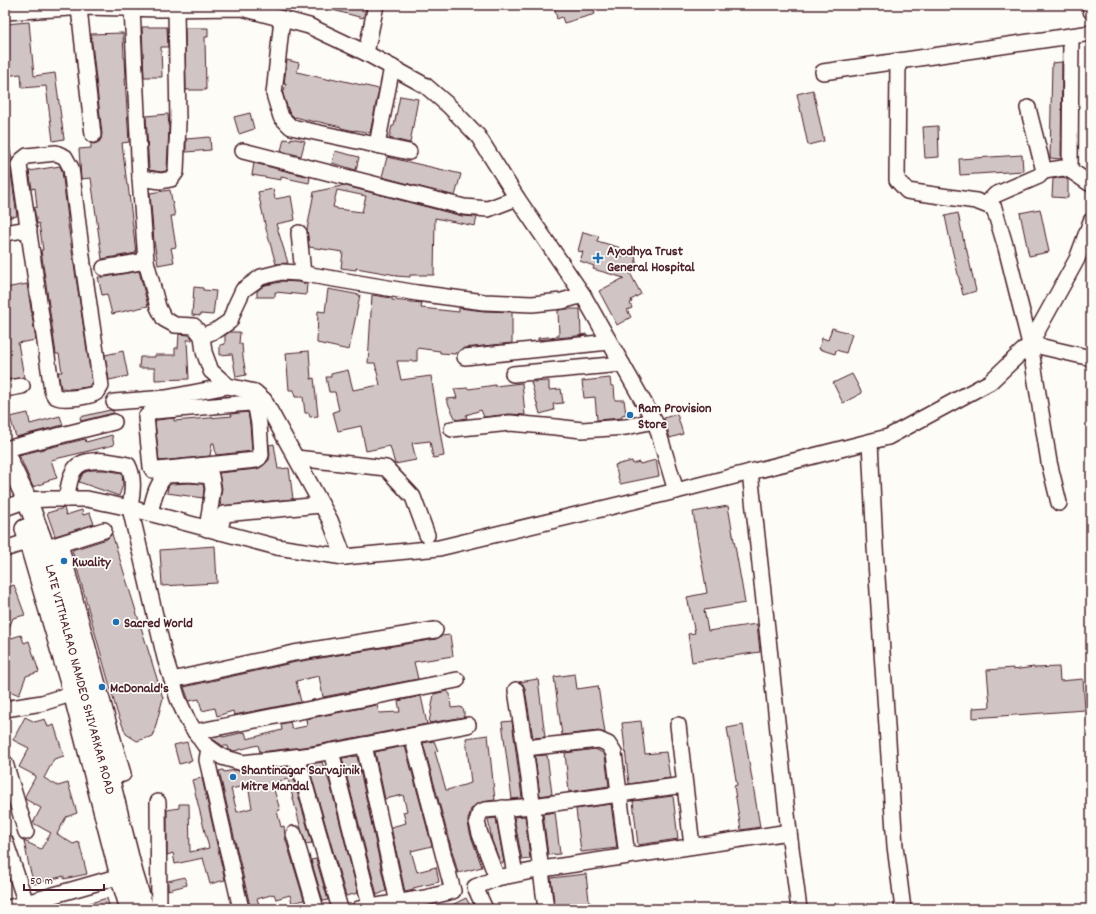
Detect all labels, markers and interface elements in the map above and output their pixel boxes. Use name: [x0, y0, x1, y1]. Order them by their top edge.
place label: Ayodhya Trust General Hospital: [607, 242, 695, 278]
marker: Ayodhya Trust General Hospital: [592, 252, 604, 264]
place label: Ram Provision Store: [638, 399, 712, 435]
marker: Ram Provision Store: [625, 410, 635, 420]
place label: Kwality: [72, 553, 112, 573]
marker: Kwality: [59, 556, 69, 566]
street label: LATE VITTHALRAO NAMDEO SHIVARKAR ROAD: [39, 562, 119, 797]
place label: Sacred World: [124, 614, 193, 634]
marker: Sacred World: [111, 617, 121, 627]
place label: McDonald's: [110, 679, 169, 699]
marker: McDonald's: [97, 682, 107, 692]
place label: Shantinagar Sarvajinik Mitre Mandal: [241, 761, 360, 797]
marker: Shantinagar Sarvajinik Mitre Mandal: [228, 772, 238, 782]
scale bar: [24, 866, 104, 892]
text: 50 m: [30, 873, 53, 890]

